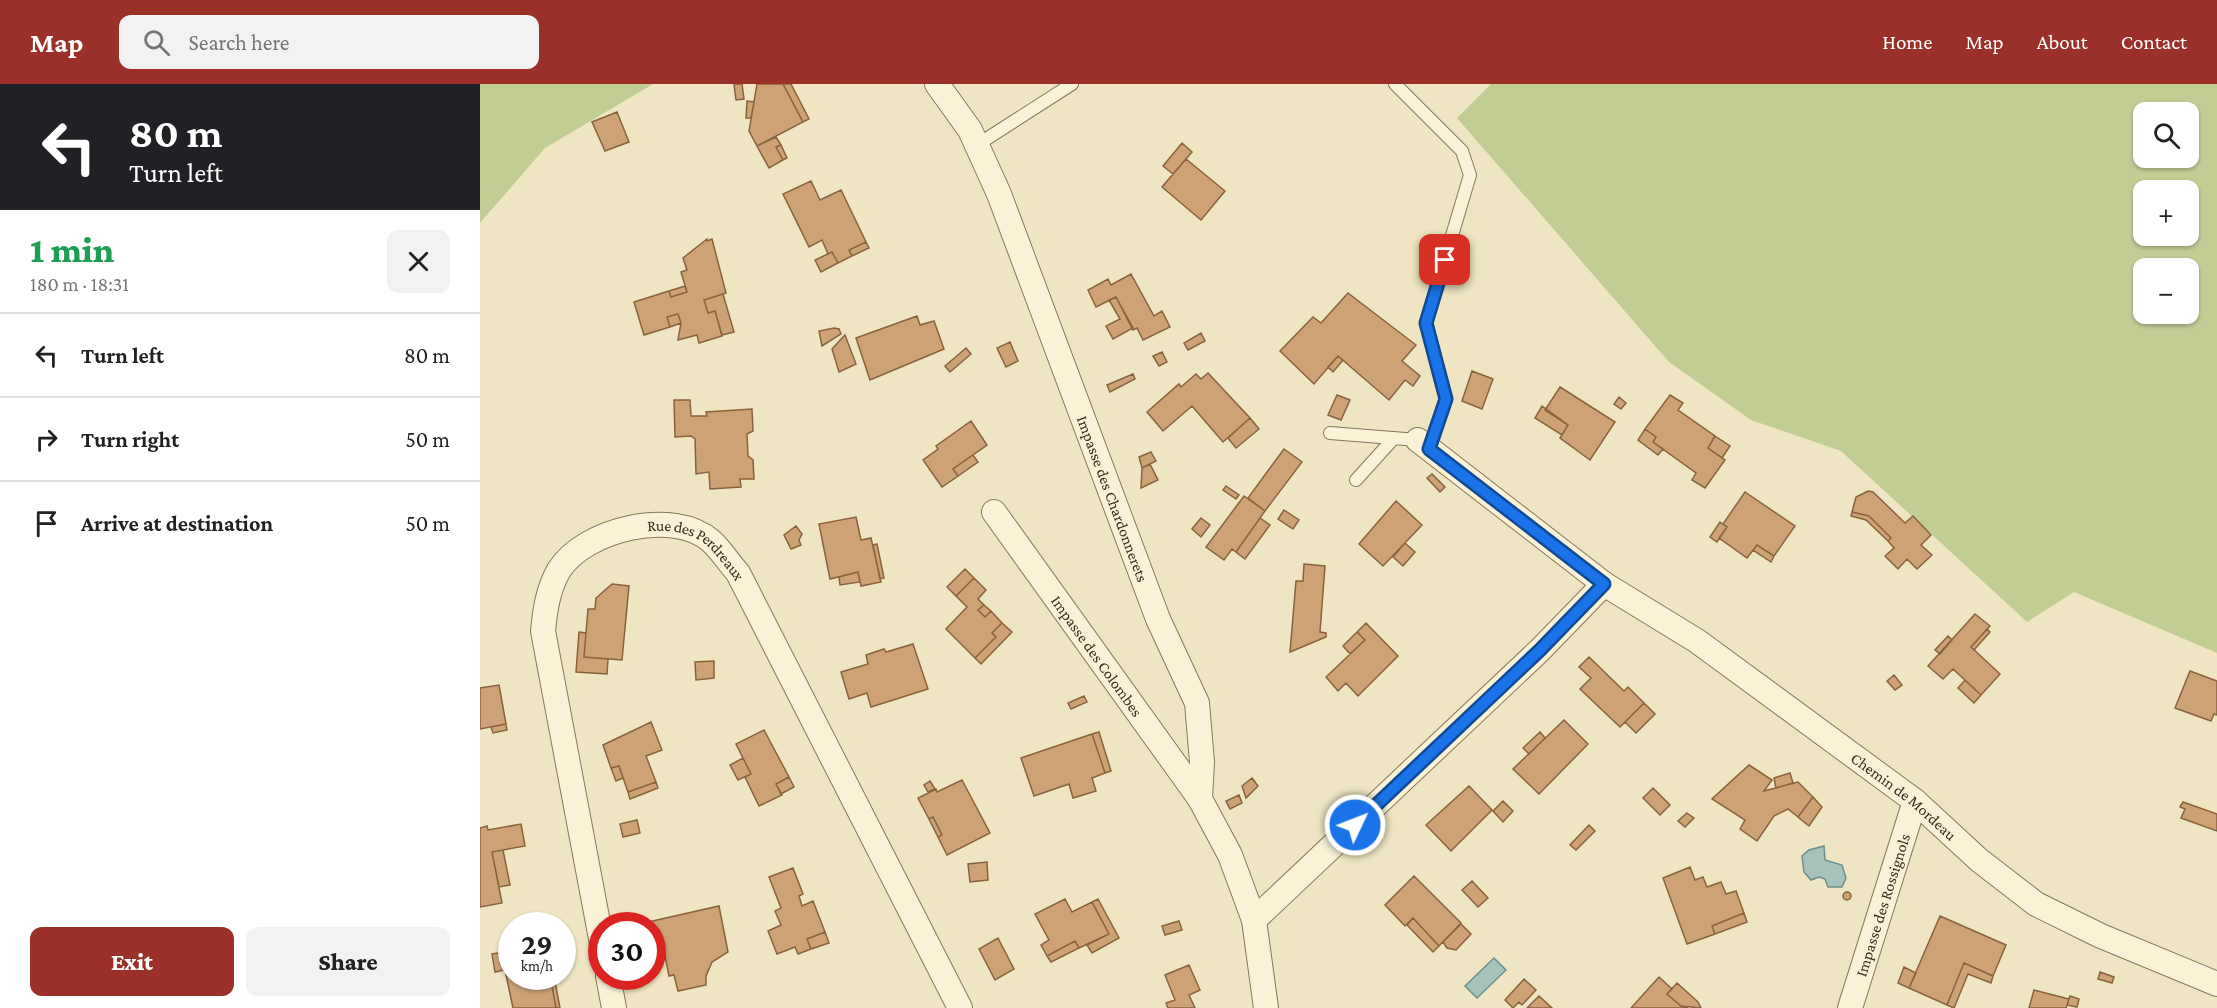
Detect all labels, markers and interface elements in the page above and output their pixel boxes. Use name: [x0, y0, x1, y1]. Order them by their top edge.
search box: [119, 15, 539, 69]
icon: search: [140, 26, 173, 59]
text: Map: [30, 27, 83, 58]
text: Search here: [188, 30, 289, 55]
text: Home: [1882, 30, 1932, 54]
text: Map: [1965, 30, 2004, 54]
text: About: [2037, 30, 2088, 54]
text: Contact: [2121, 30, 2187, 54]
map controls: [2133, 102, 2199, 324]
button: search: [2133, 102, 2199, 168]
icon: left: [30, 108, 108, 186]
text: 80 m: [129, 109, 223, 156]
text: Turn left: [129, 158, 223, 188]
button: +: [2133, 180, 2199, 246]
text: 1 min: [30, 230, 114, 270]
button: close: [387, 230, 450, 293]
pin: [1419, 234, 1470, 285]
icon: arrive: [1428, 243, 1461, 276]
button: −: [2133, 258, 2199, 324]
text: 180 m · 18:31: [30, 273, 129, 295]
icon: left: [30, 339, 63, 372]
text: Turn left: [81, 343, 164, 368]
text: 80 m: [404, 343, 450, 368]
street label: Impasse des Chardonnerets: [1074, 413, 1152, 584]
icon: right: [30, 423, 63, 456]
text: Turn right: [81, 427, 179, 452]
text: 50 m: [405, 427, 450, 452]
icon: arrive: [30, 507, 63, 540]
text: Arrive at destination: [81, 511, 273, 536]
text: 50 m: [405, 511, 450, 536]
street label: Rue des Perdreaux: [647, 516, 749, 583]
street label: Impasse des Colombes: [1048, 592, 1146, 720]
street label: Chemin de Mordeau: [1848, 749, 1960, 844]
position arrow: [1323, 793, 1387, 857]
street label: Impasse des Rossignols: [1852, 831, 1913, 979]
speed limit sign: 30: [588, 912, 666, 990]
button: Exit: [30, 927, 234, 996]
button: Share: [246, 927, 450, 996]
text: 29: [521, 927, 553, 960]
text: km/h: [521, 958, 553, 974]

